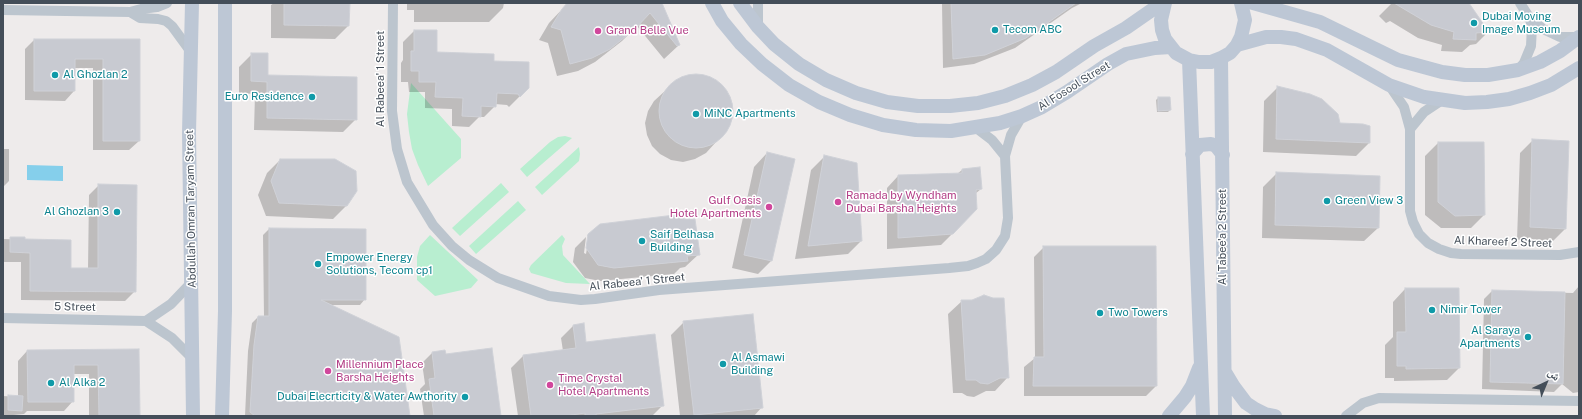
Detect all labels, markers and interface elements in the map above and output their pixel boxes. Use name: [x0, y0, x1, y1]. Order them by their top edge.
place label: Dubai Moving Image Museum: [1482, 10, 1560, 36]
marker: Dubai Moving Image Museum: [1469, 18, 1479, 28]
place label: Tecom ABC: [1003, 23, 1062, 37]
place label: Grand Belle Vue: [606, 24, 689, 38]
marker: Tecom ABC: [990, 25, 1000, 35]
marker: Grand Belle Vue: [593, 26, 603, 36]
street label: Al Rabeea' 1 Street: [374, 31, 388, 127]
street label: Al Fosool Street: [1036, 59, 1112, 113]
place label: Al Ghozlan 2: [63, 68, 128, 82]
marker: Al Ghozlan 2: [50, 70, 60, 80]
place label: Euro Residence: [225, 90, 304, 104]
marker: Euro Residence: [307, 92, 317, 102]
place label: MiNC Apartments: [704, 107, 795, 121]
marker: MiNC Apartments: [691, 109, 701, 119]
street label: Abdullah Omran Taryam Street: [183, 130, 199, 288]
place label: Ramada by Wyndham Dubai Barsha Heights: [846, 189, 957, 215]
street label: Al Tabee'a 2 Street: [1216, 189, 1230, 285]
place label: Gulf Oasis Hotel Apartments: [670, 194, 761, 220]
place label: Green View 3: [1335, 194, 1403, 208]
marker: Green View 3: [1322, 196, 1332, 206]
marker: Ramada by Wyndham Dubai Barsha Heights: [833, 197, 843, 207]
marker: Gulf Oasis Hotel Apartments: [764, 202, 774, 212]
place label: Al Ghozlan 3: [44, 205, 109, 219]
marker: Al Ghozlan 3: [112, 207, 122, 217]
place label: Saif Belhasa Building: [650, 228, 714, 254]
street label: Al Khareef 2 Street: [1454, 234, 1552, 250]
marker: Saif Belhasa Building: [637, 236, 647, 246]
place label: Empower Energy Solutions, Tecom cp1: [326, 251, 433, 277]
marker: Empower Energy Solutions, Tecom cp1: [313, 259, 323, 269]
street label: Al Rabeea' 1 Street: [588, 270, 686, 294]
street label: 5 Street: [54, 300, 96, 314]
place label: Nimir Tower: [1440, 303, 1501, 317]
marker: Nimir Tower: [1427, 305, 1437, 315]
place label: Two Towers: [1108, 306, 1168, 320]
marker: Two Towers: [1095, 308, 1105, 318]
place label: Al Saraya Apartments: [1460, 324, 1520, 350]
marker: Al Saraya Apartments: [1523, 332, 1533, 342]
place label: Al Asmawi Building: [731, 351, 785, 377]
place label: Millennium Place Barsha Heights: [336, 358, 424, 384]
marker: Al Asmawi Building: [718, 359, 728, 369]
north arrow: [1526, 363, 1566, 403]
marker: Millennium Place Barsha Heights: [323, 366, 333, 376]
text: ش: [1546, 366, 1563, 383]
place label: Time Crystal Hotel Apartments: [558, 372, 649, 398]
place label: Al Alka 2: [59, 376, 105, 390]
marker: Al Alka 2: [46, 378, 56, 388]
marker: Time Crystal Hotel Apartments: [545, 380, 555, 390]
place label: Dubai Elecrticity & Water Awthority: [277, 390, 457, 404]
marker: Dubai Elecrticity & Water Awthority: [460, 392, 470, 402]

